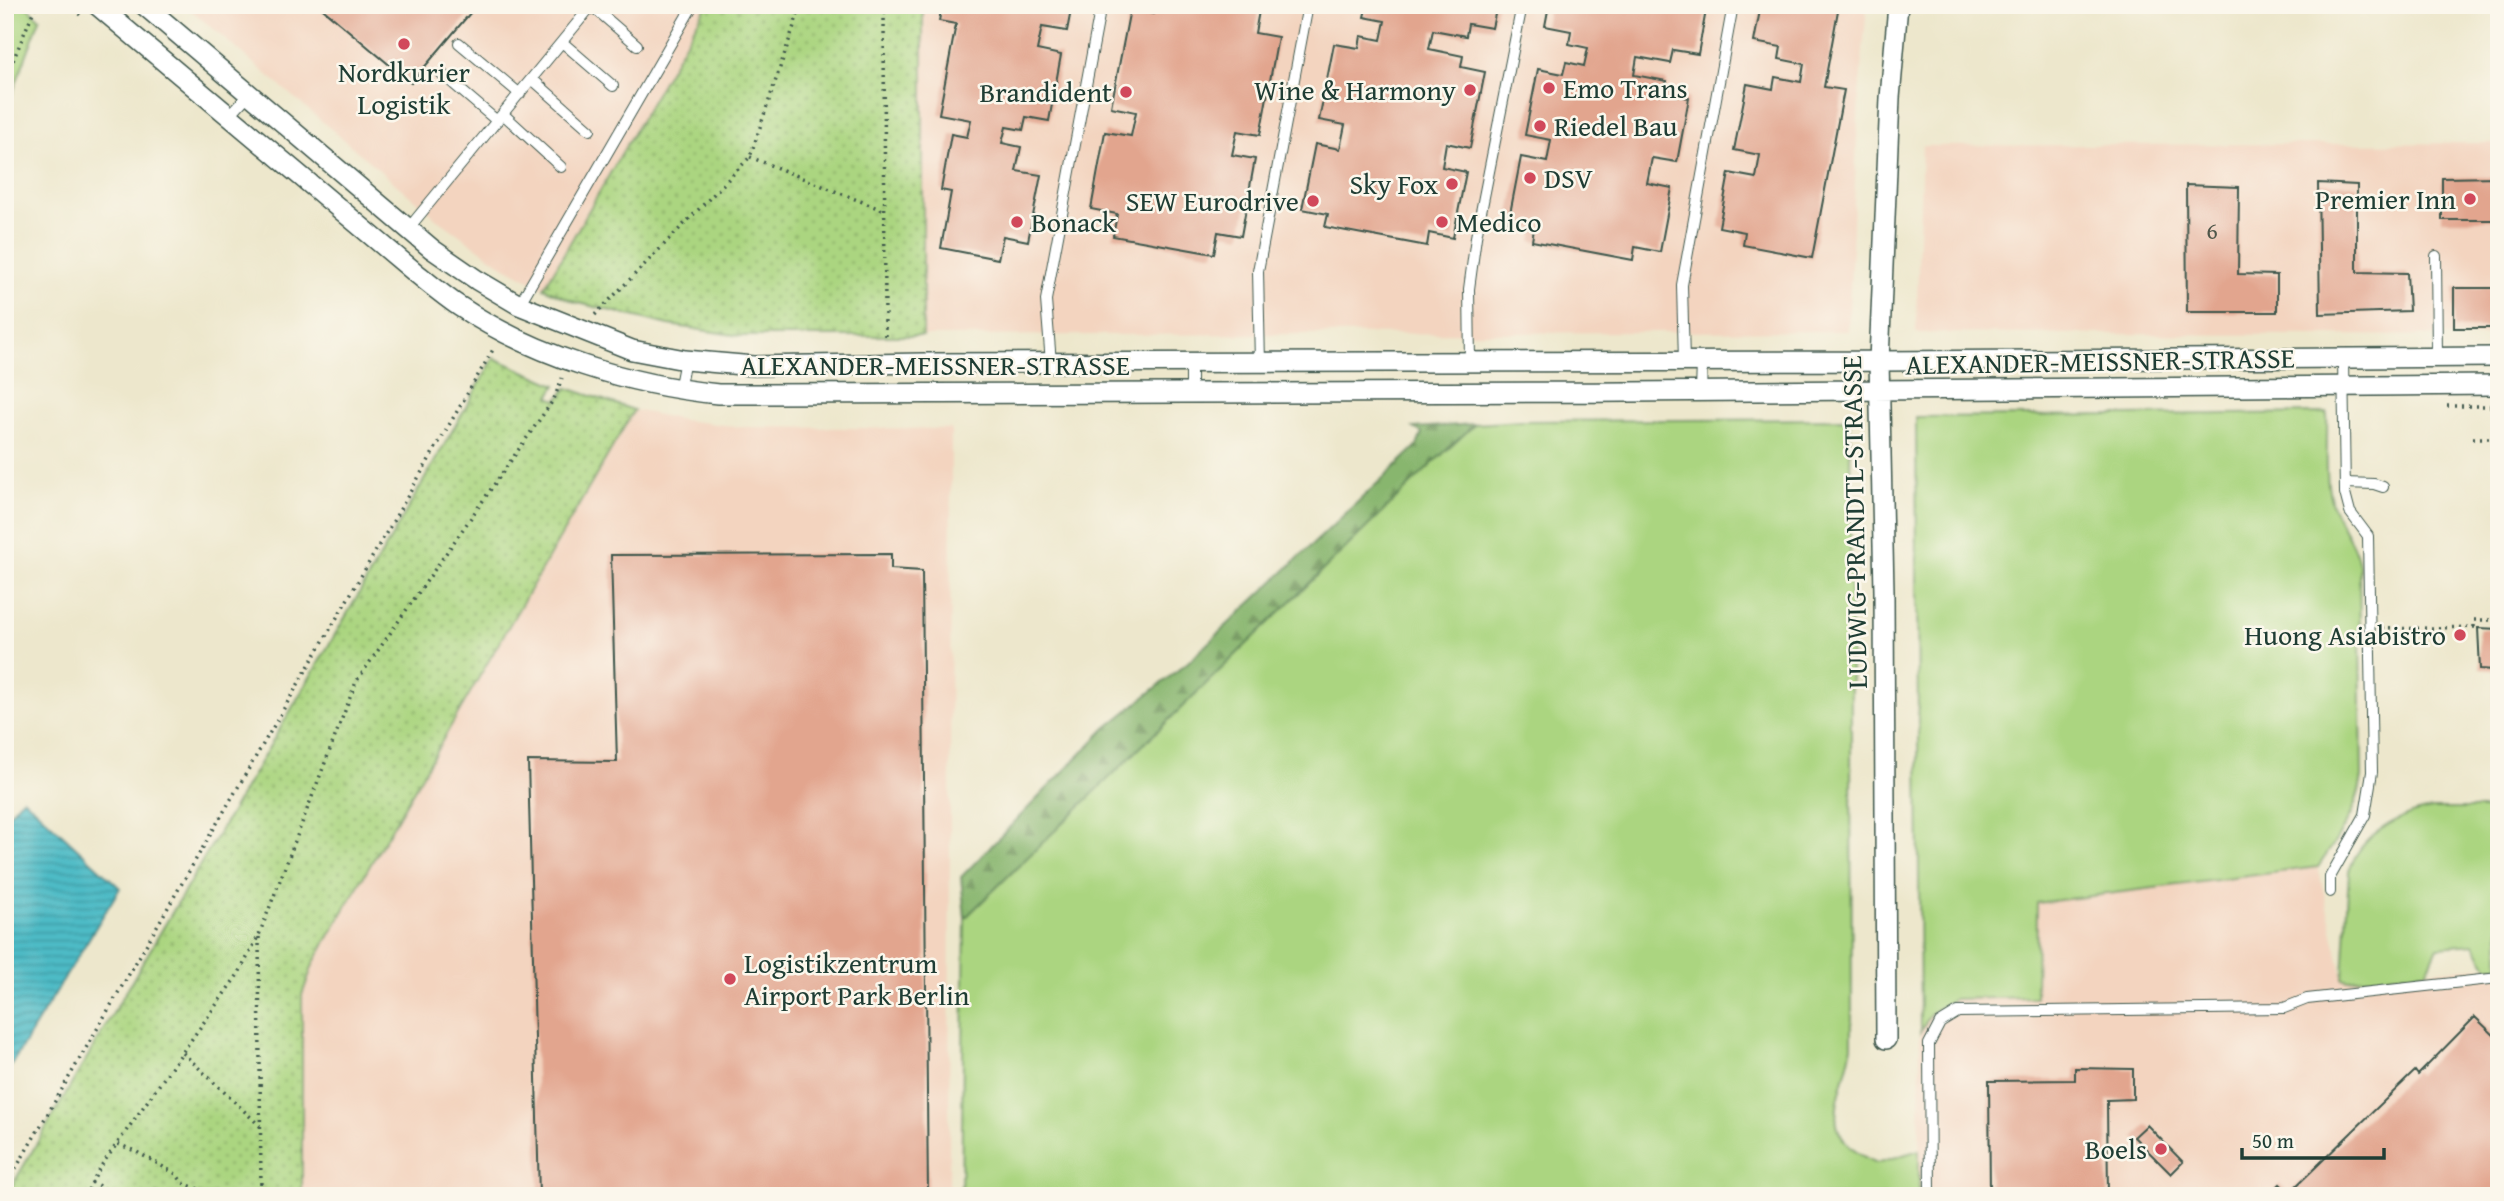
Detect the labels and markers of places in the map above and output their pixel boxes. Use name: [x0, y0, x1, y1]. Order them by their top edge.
marker: Nordkurier Logistik: [396, 36, 412, 52]
place label: Nordkurier Logistik: [338, 51, 471, 124]
place label: Emo Trans: [1563, 67, 1688, 108]
place label: Wine & Harmony: [1254, 69, 1456, 110]
place label: Brandident: [979, 71, 1112, 112]
marker: Emo Trans: [1541, 80, 1557, 96]
marker: Wine & Harmony: [1462, 82, 1478, 98]
marker: Brandident: [1118, 84, 1134, 100]
place label: Riedel Bau: [1554, 105, 1677, 146]
marker: Riedel Bau: [1532, 118, 1548, 134]
place label: DSV: [1544, 157, 1593, 198]
place label: Sky Fox: [1349, 163, 1439, 204]
marker: DSV: [1522, 170, 1538, 186]
marker: Sky Fox: [1444, 176, 1460, 192]
place label: Premier Inn: [2315, 178, 2456, 219]
place label: SEW Eurodrive: [1126, 180, 1299, 221]
marker: Premier Inn: [2462, 191, 2478, 207]
marker: SEW Eurodrive: [1305, 193, 1321, 209]
place label: Bonack: [1031, 201, 1117, 242]
place label: Medico: [1456, 201, 1542, 242]
marker: Bonack: [1009, 214, 1025, 230]
marker: Medico: [1434, 214, 1450, 230]
place label: Huong Asiabistro: [2244, 614, 2446, 655]
marker: Huong Asiabistro: [2452, 627, 2468, 643]
place label: Logistikzentrum Airport Park Berlin: [744, 942, 970, 1015]
marker: Logistikzentrum Airport Park Berlin: [722, 971, 738, 987]
place label: Boels: [2085, 1128, 2147, 1169]
marker: Boels: [2153, 1141, 2169, 1157]

